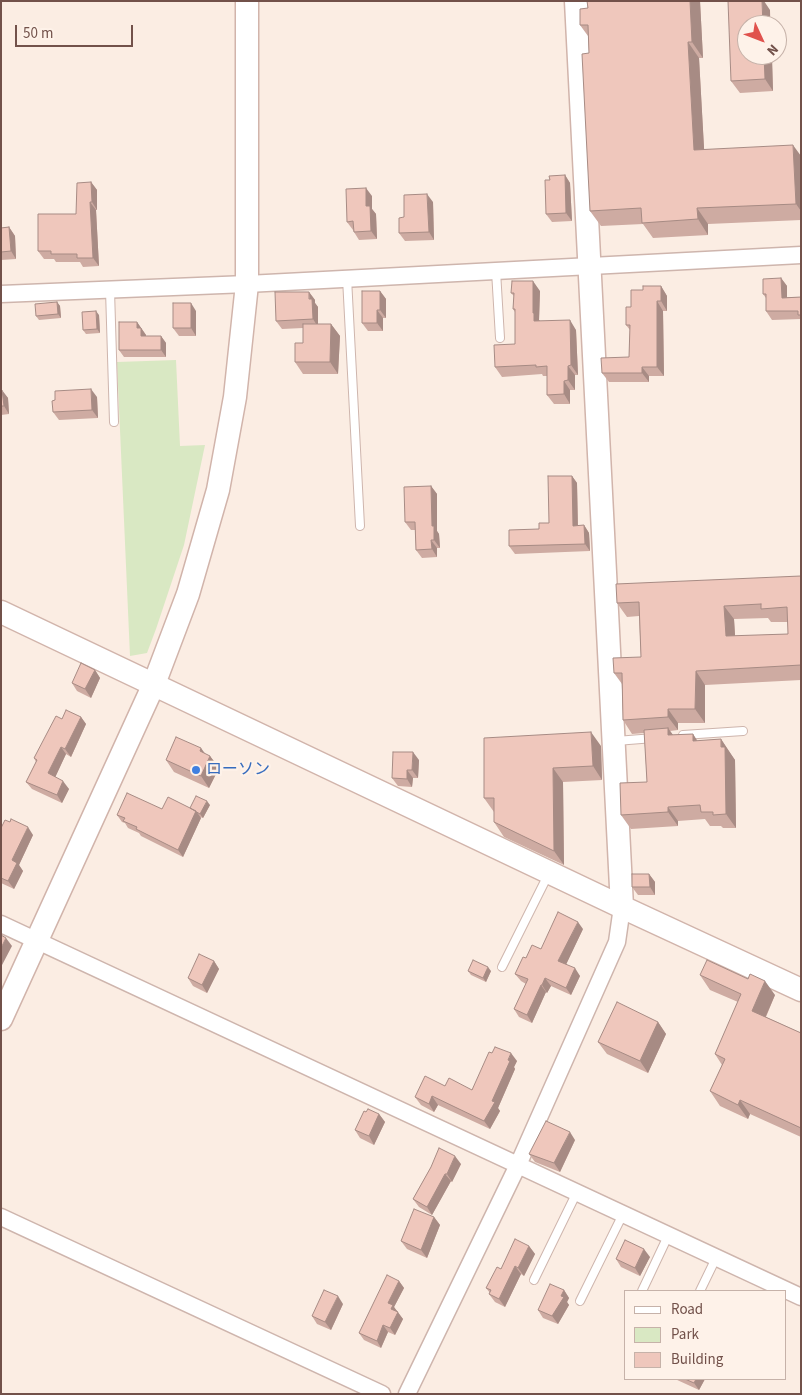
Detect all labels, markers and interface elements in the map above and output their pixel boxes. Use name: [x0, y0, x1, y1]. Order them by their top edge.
scale bar: [18, 15, 135, 47]
north arrow: [737, 15, 787, 65]
text: 50 m: [23, 23, 53, 44]
text: N: [762, 39, 783, 60]
place label: ローソン: [206, 760, 270, 780]
marker: ローソン: [190, 764, 202, 776]
legend: [624, 1290, 787, 1380]
text: Road: [671, 1299, 703, 1320]
text: Park: [671, 1324, 699, 1345]
text: Building: [671, 1349, 723, 1370]

